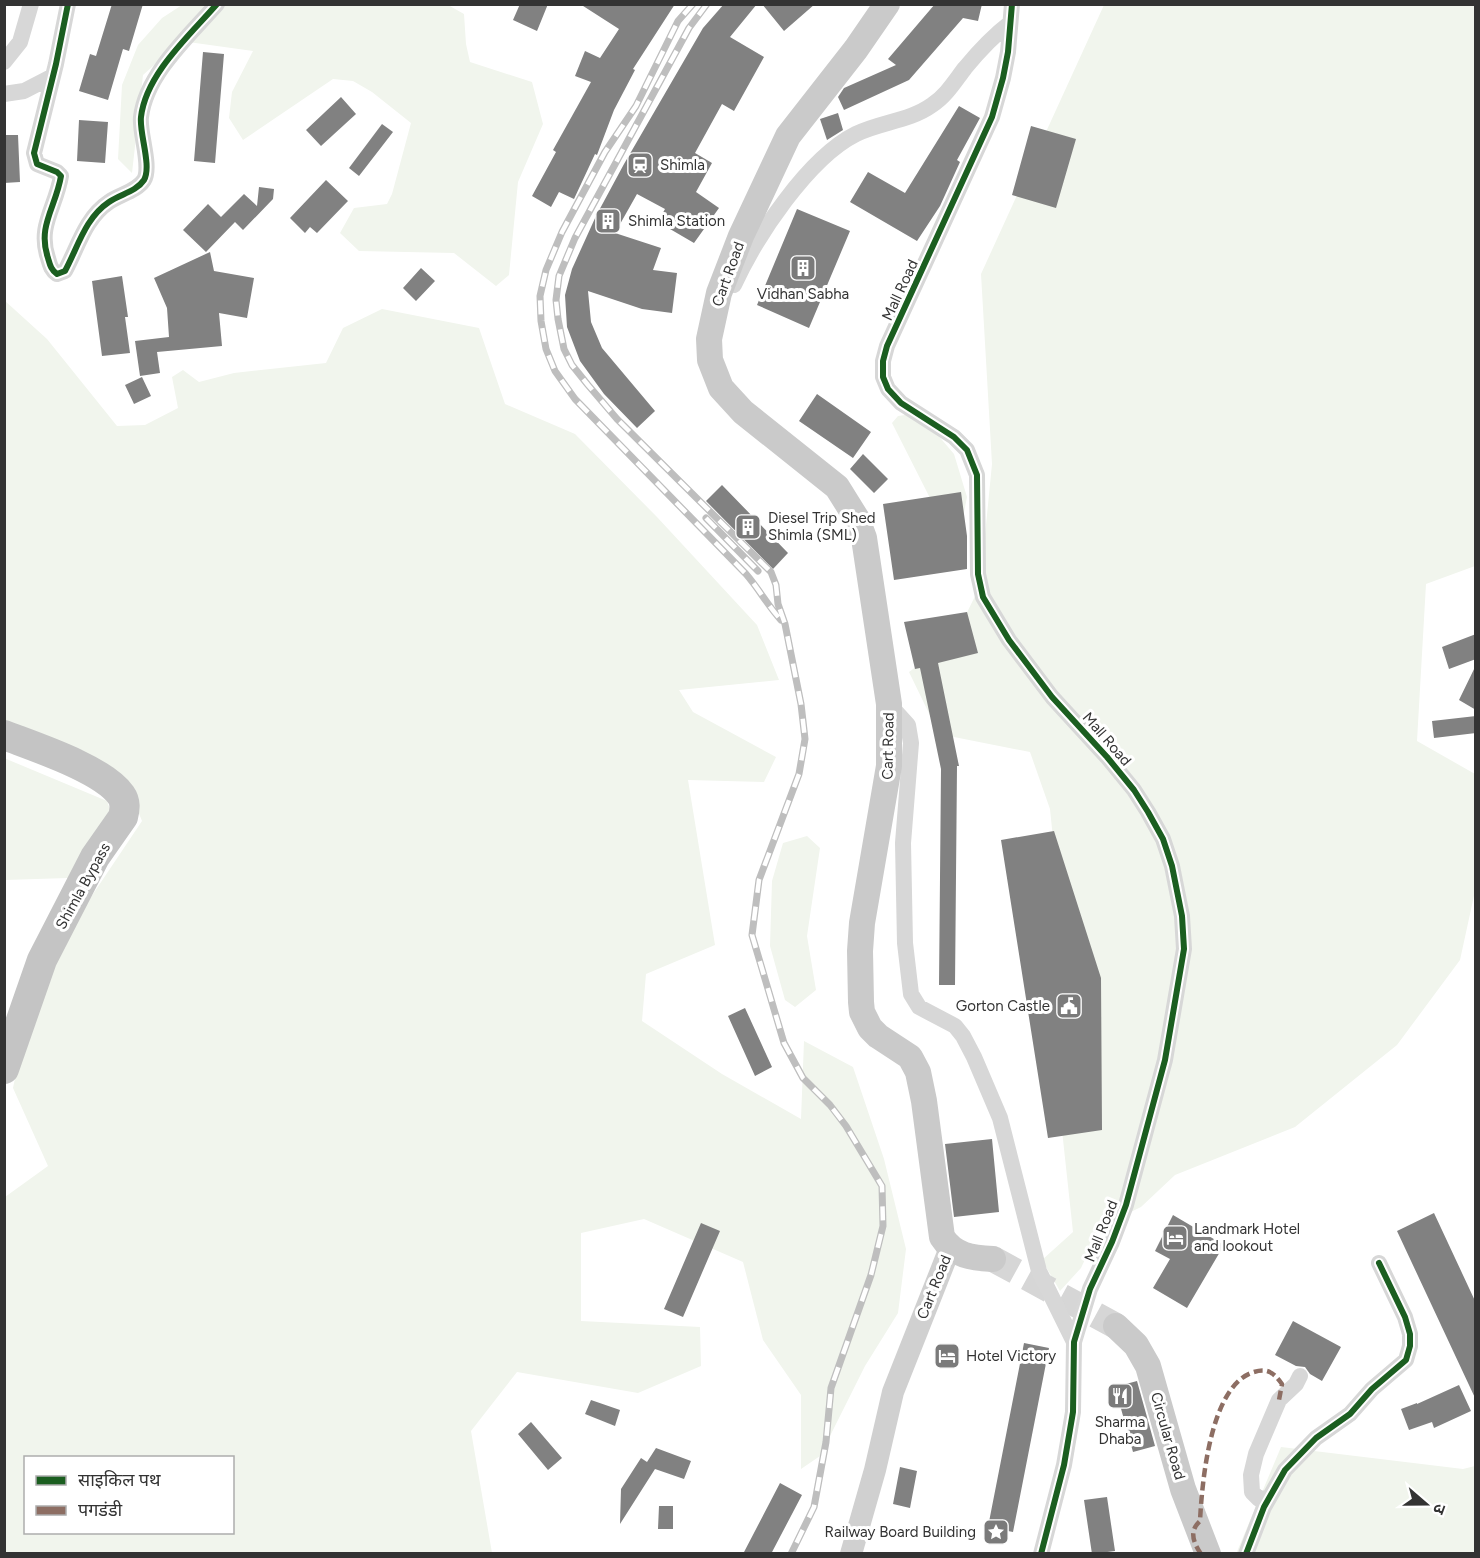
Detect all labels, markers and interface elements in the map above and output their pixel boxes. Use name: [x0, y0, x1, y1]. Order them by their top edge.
station icon: Shimla: [625, 150, 655, 180]
place label: Shimla: [660, 156, 705, 174]
building icon: Shimla Station: [593, 206, 623, 236]
place label: Shimla Station: [628, 212, 725, 230]
street label: Cart Road: [708, 239, 748, 309]
building icon: Vidhan Sabha: [788, 253, 818, 283]
street label: Mall Road: [878, 257, 922, 323]
place label: Vidhan Sabha: [757, 285, 849, 303]
place label: Diesel Trip Shed Shimla (SML): [768, 509, 875, 544]
building icon: Diesel Trip Shed Shimla (SML): [733, 512, 763, 542]
street label: Mall Road: [1079, 708, 1135, 770]
street label: Cart Road: [878, 712, 898, 780]
street label: Shimla Bypass: [52, 840, 114, 932]
public building icon: Gorton Castle: [1054, 991, 1084, 1021]
place label: Gorton Castle: [956, 997, 1050, 1015]
street label: Mall Road: [1080, 1197, 1122, 1265]
place label: Landmark Hotel and lookout: [1194, 1220, 1300, 1255]
hotel icon: Landmark Hotel and lookout: [1160, 1223, 1190, 1253]
street label: Cart Road: [913, 1252, 955, 1322]
hotel icon: Hotel Victory: [932, 1341, 962, 1371]
place label: Hotel Victory: [966, 1347, 1056, 1365]
restaurant icon: Sharma Dhaba: [1105, 1381, 1135, 1411]
street label: Circular Road: [1147, 1390, 1189, 1482]
place label: Sharma Dhaba: [1095, 1413, 1145, 1448]
legend: [24, 1456, 234, 1534]
text: साइकिल पथ: [78, 1469, 161, 1491]
north arrow: [1396, 1474, 1456, 1534]
text: पगडंडी: [78, 1499, 123, 1521]
text: उ: [1429, 1501, 1450, 1517]
place icon: Railway Board Building: [981, 1517, 1011, 1547]
place label: Railway Board Building: [825, 1523, 976, 1541]

